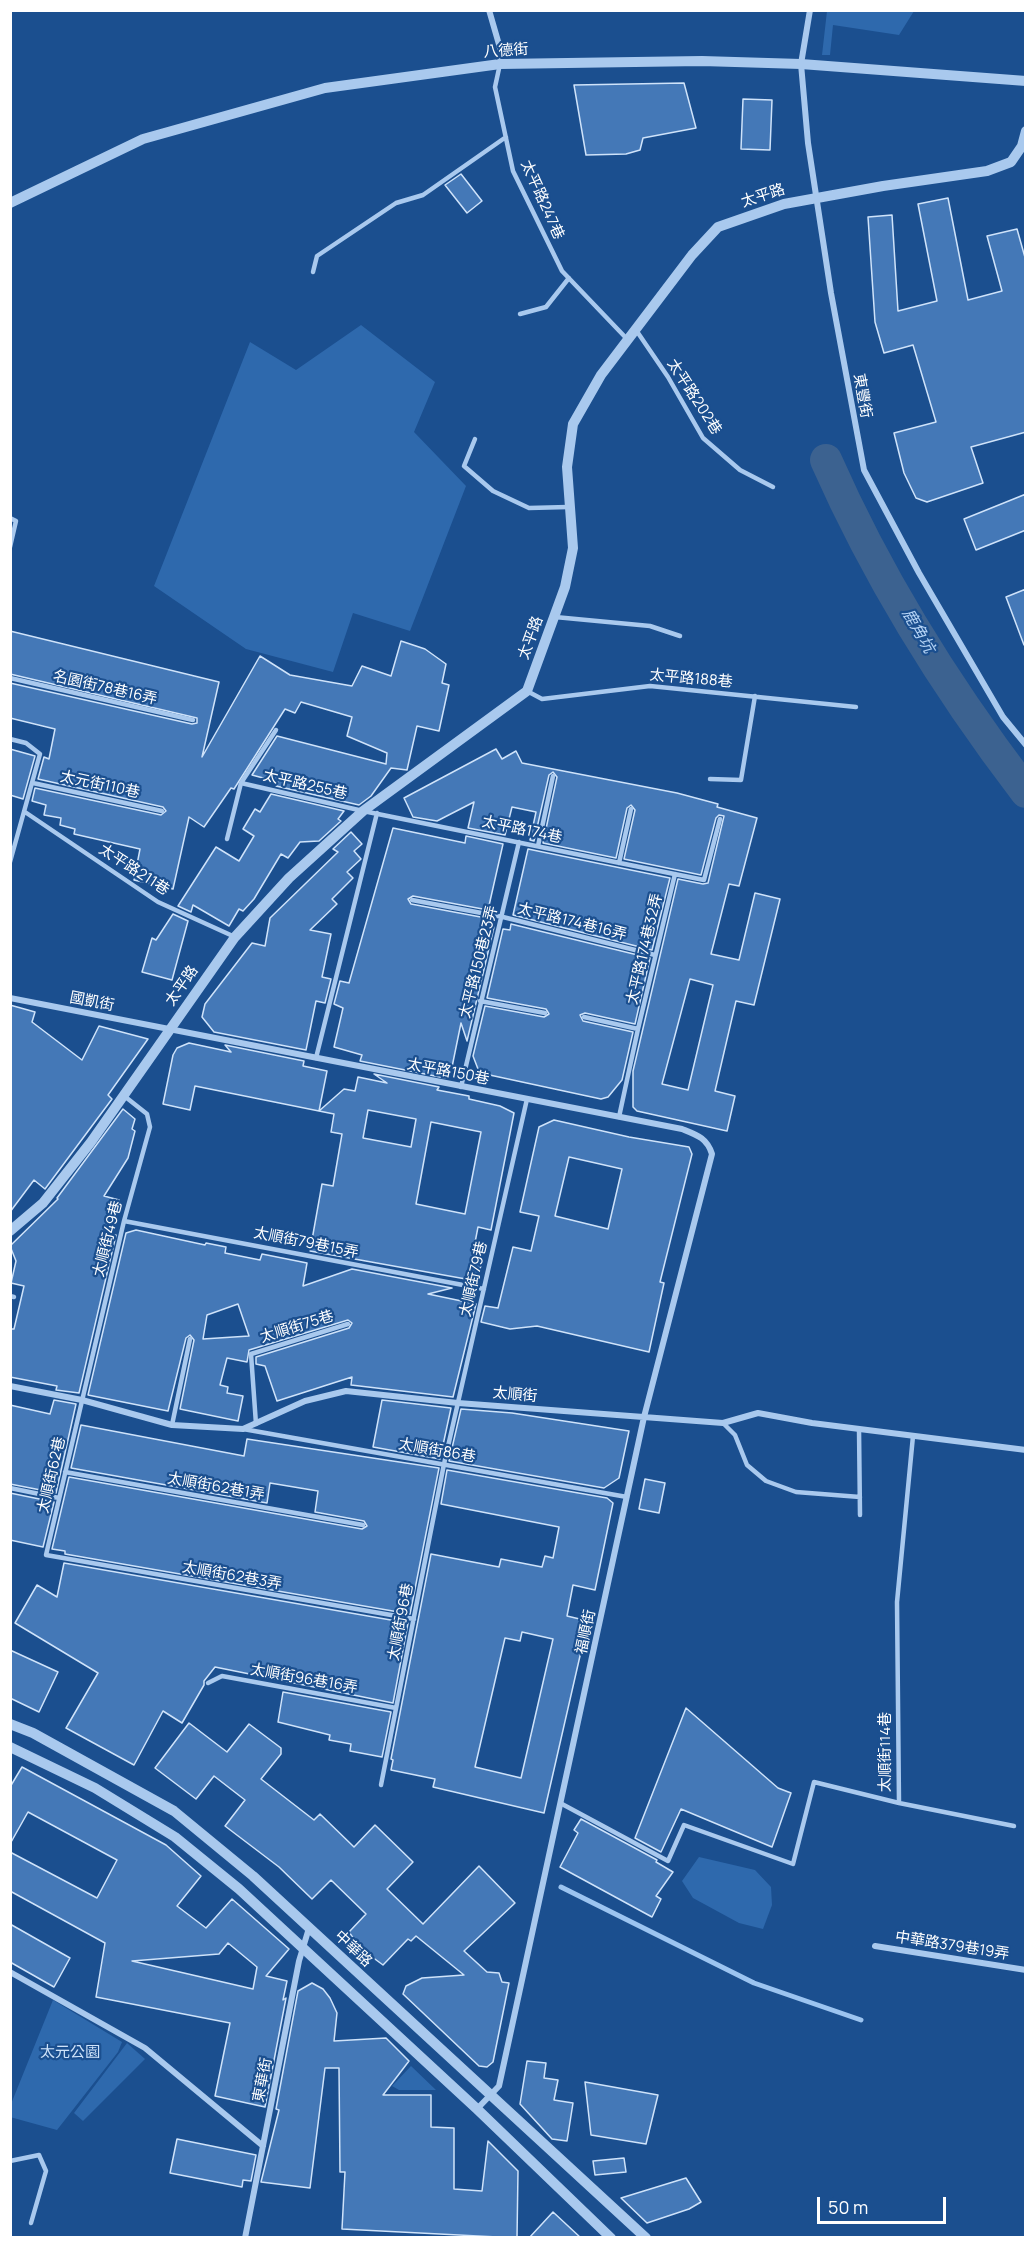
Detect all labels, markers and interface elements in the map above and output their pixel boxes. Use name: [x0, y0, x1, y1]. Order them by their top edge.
street label: 八德街: [483, 40, 529, 62]
street label: 太平路247巷: [517, 158, 567, 242]
street label: 太平路: [739, 180, 787, 212]
street label: 太平路202巷: [663, 356, 725, 438]
street label: 東豐街: [849, 372, 875, 420]
water label: 鹿角坑: [898, 605, 938, 657]
street label: 太平路: [515, 614, 547, 662]
street label: 太平路188巷: [649, 666, 733, 692]
street label: 名園街78巷16弄: [51, 667, 159, 709]
street label: 太平路255巷: [261, 767, 349, 803]
street label: 太元街110巷: [59, 768, 141, 802]
street label: 太平路174巷: [480, 813, 564, 847]
street label: 太平路211巷: [95, 841, 173, 899]
street label: 太平路174巷32弄: [623, 892, 667, 1006]
street label: 太平路174巷16弄: [516, 900, 628, 944]
street label: 太平路150巷23弄: [456, 904, 502, 1020]
street label: 太平路: [162, 962, 202, 1010]
street label: 國凱街: [68, 989, 116, 1015]
street label: 太平路150巷: [405, 1055, 491, 1089]
street label: 太順街49巷: [90, 1199, 126, 1279]
street label: 太順街79巷15弄: [252, 1224, 360, 1262]
street label: 太順街79巷: [457, 1240, 491, 1318]
street label: 太順街75巷: [258, 1307, 336, 1347]
street label: 太順街: [492, 1384, 538, 1406]
street label: 太順街62巷: [34, 1435, 70, 1515]
street label: 太順街86巷: [397, 1435, 477, 1467]
street label: 太順街62巷1弄: [166, 1470, 266, 1504]
street label: 太順街62巷3弄: [181, 1558, 283, 1594]
street label: 太順街96巷: [385, 1582, 417, 1662]
street label: 福順街: [573, 1608, 599, 1656]
street label: 太順街96巷16弄: [249, 1661, 359, 1697]
street label: 太順街114巷: [877, 1712, 895, 1792]
street label: 中華路: [330, 1927, 376, 1971]
street label: 中華路379巷19弄: [894, 1928, 1010, 1964]
park label: 太元公園: [40, 2044, 100, 2062]
street label: 東華街: [250, 2056, 276, 2104]
scale bar: [820, 2185, 949, 2223]
text: 50 m: [828, 2195, 868, 2219]

